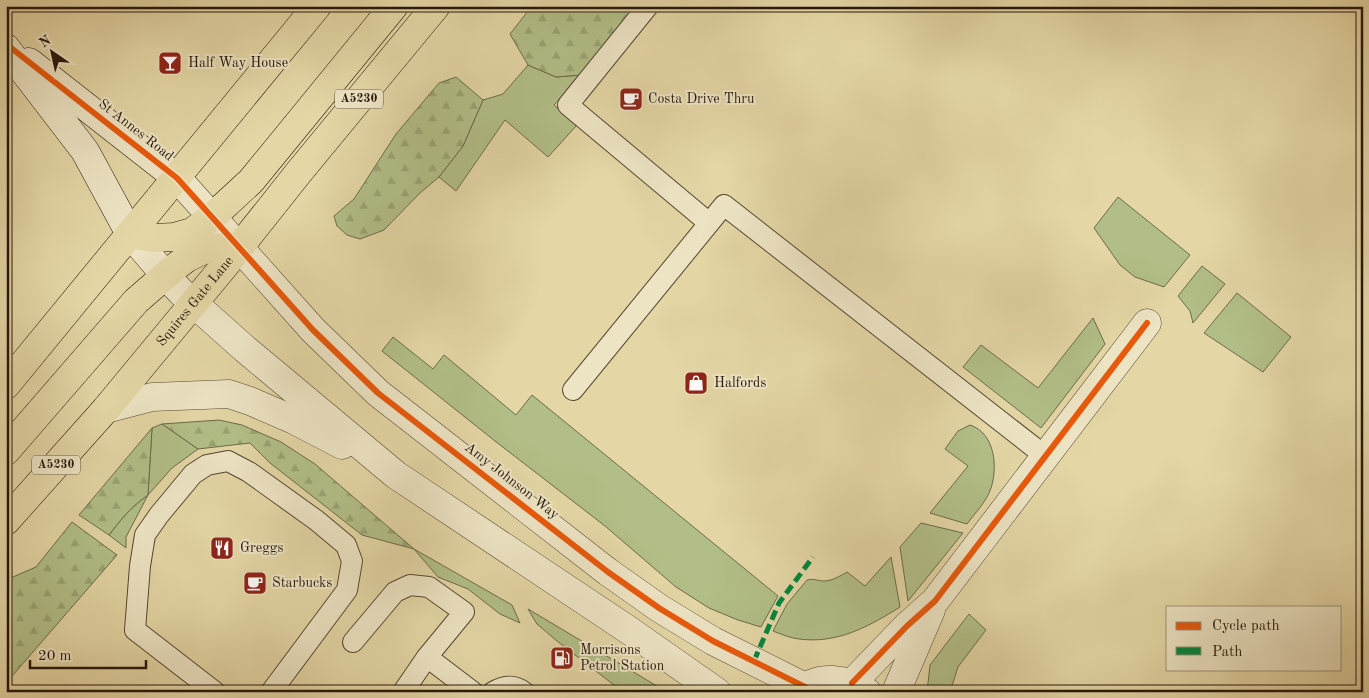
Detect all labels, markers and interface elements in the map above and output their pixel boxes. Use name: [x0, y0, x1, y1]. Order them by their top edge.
north arrow: [28, 28, 78, 78]
text: N: [37, 33, 54, 51]
bar icon: Half Way House: [157, 50, 183, 76]
place label: Half Way House: [188, 56, 288, 70]
cafe icon: Costa Drive Thru: [618, 86, 644, 112]
road number: A5230: [335, 90, 383, 108]
place label: Costa Drive Thru: [648, 92, 755, 106]
street label: St Annes Road: [96, 96, 176, 164]
street label: Squires Gate Lane: [154, 254, 236, 349]
shop icon: Halfords: [683, 370, 709, 396]
place label: Halfords: [714, 376, 766, 390]
street label: Amy Johnson Way: [462, 440, 562, 522]
road number: A5230: [32, 456, 80, 474]
restaurant icon: Greggs: [209, 535, 235, 561]
place label: Greggs: [240, 541, 283, 555]
cafe icon: Starbucks: [242, 570, 268, 596]
place label: Starbucks: [272, 576, 332, 590]
legend: [1166, 606, 1342, 670]
text: Cycle path: [1212, 619, 1280, 634]
scale bar: [30, 638, 146, 670]
place label: Morrisons Petrol Station: [580, 643, 665, 673]
fuel station icon: Morrisons Petrol Station: [549, 645, 575, 671]
text: Path: [1212, 645, 1242, 660]
text: 20 m: [38, 649, 72, 664]

